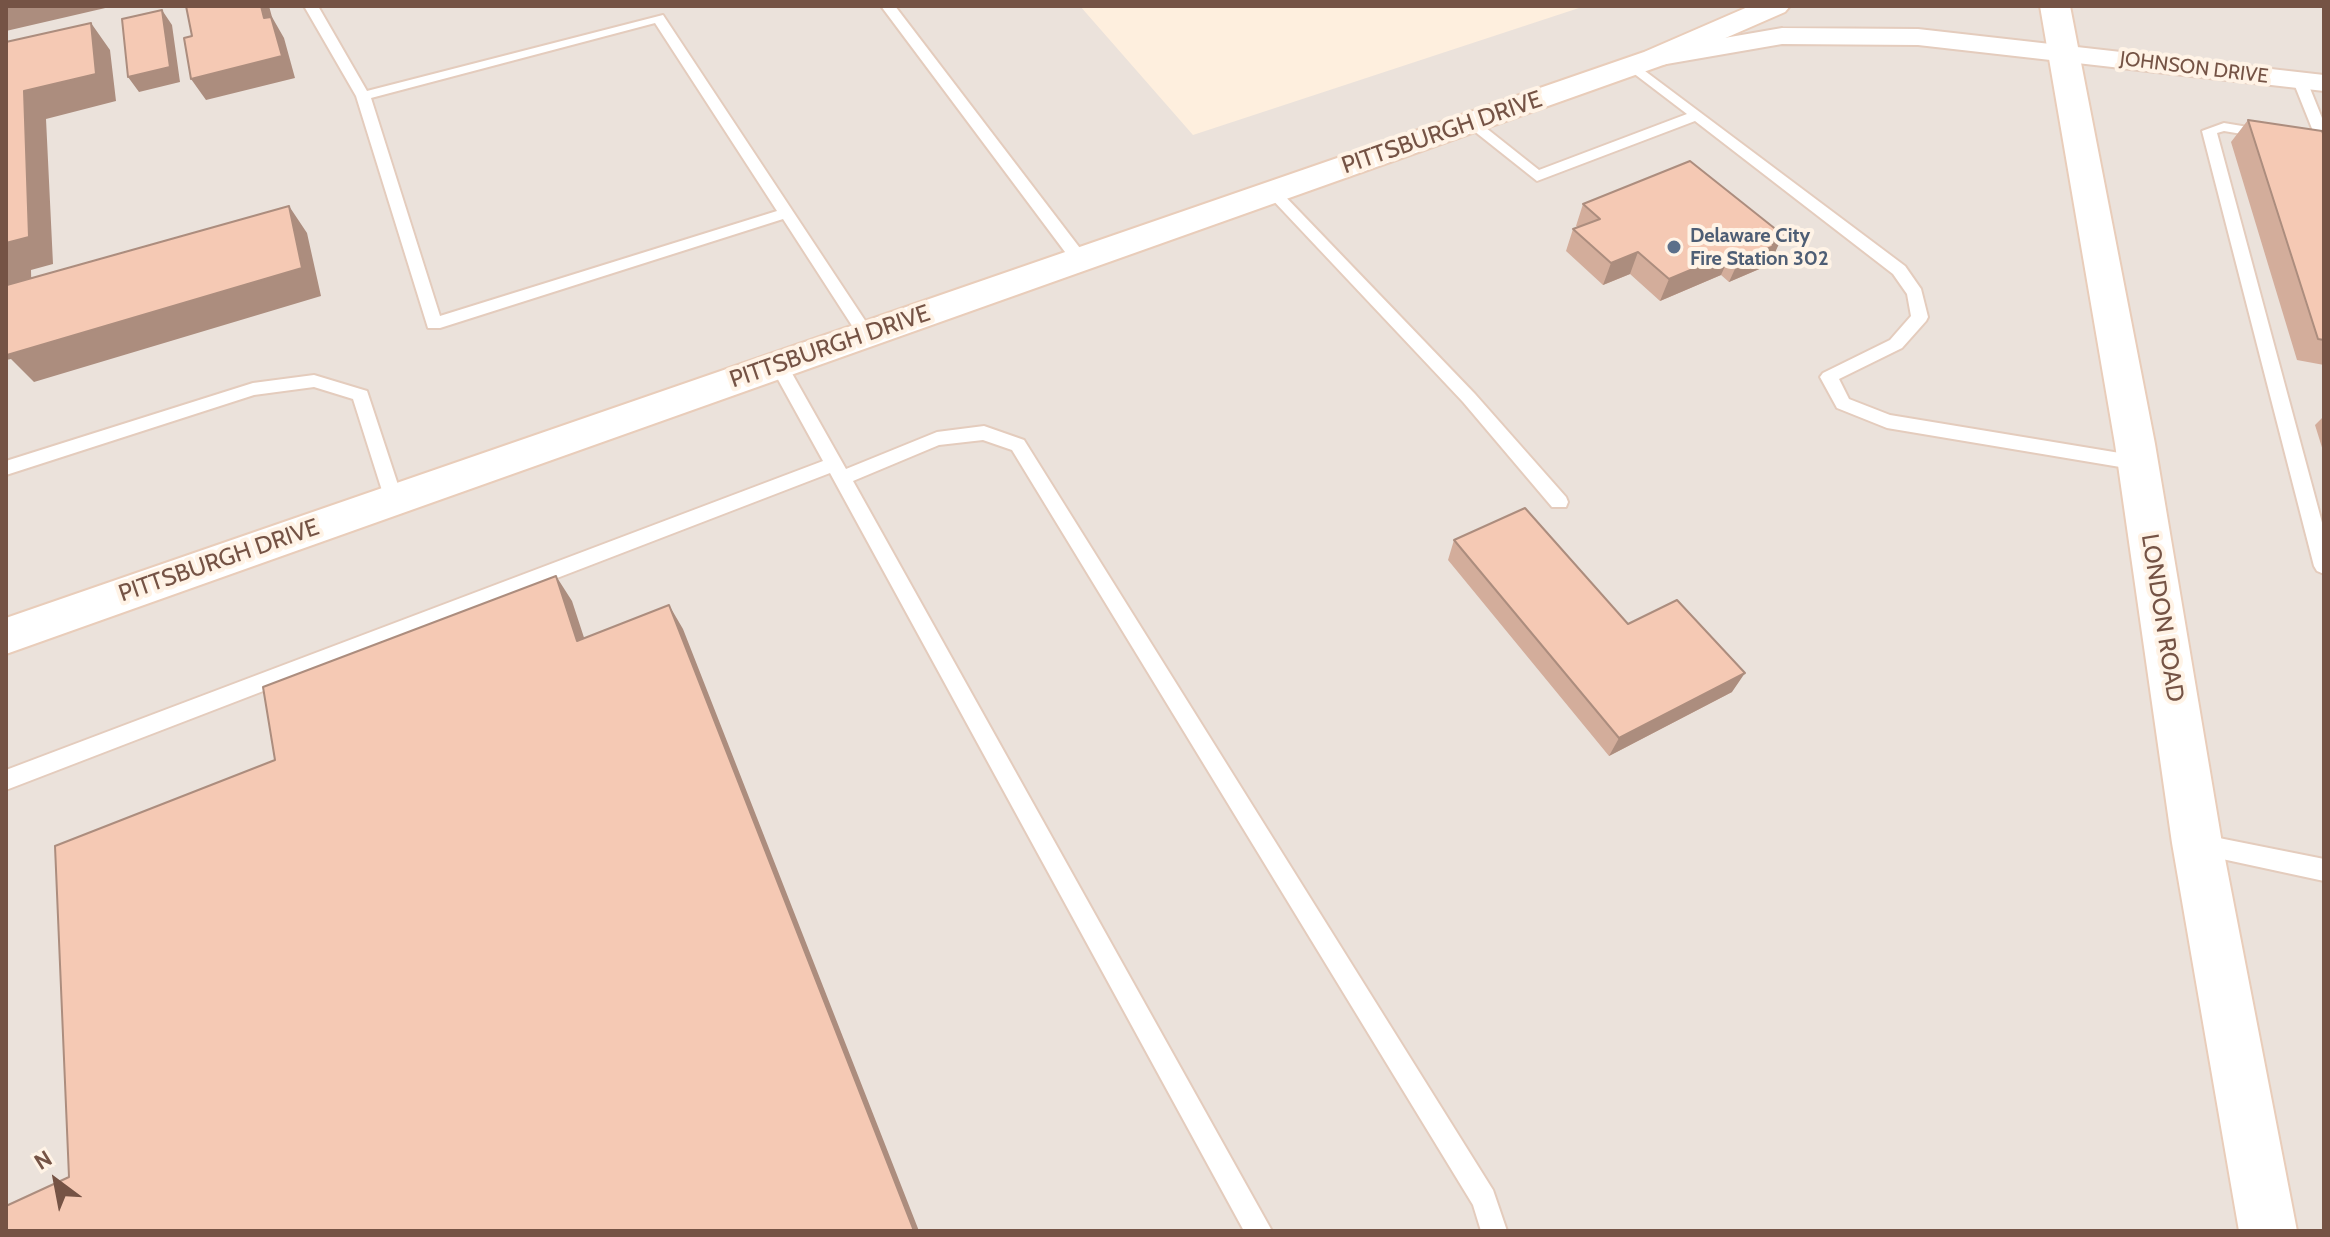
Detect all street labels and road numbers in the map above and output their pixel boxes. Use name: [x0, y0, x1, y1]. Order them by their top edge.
street label: JOHNSON DRIVE: [2118, 47, 2270, 89]
street label: PITTSBURGH DRIVE: [1338, 85, 1546, 181]
street label: PITTSBURGH DRIVE: [726, 299, 934, 395]
street label: PITTSBURGH DRIVE: [115, 513, 323, 609]
street label: LONDON ROAD: [2134, 532, 2190, 704]

